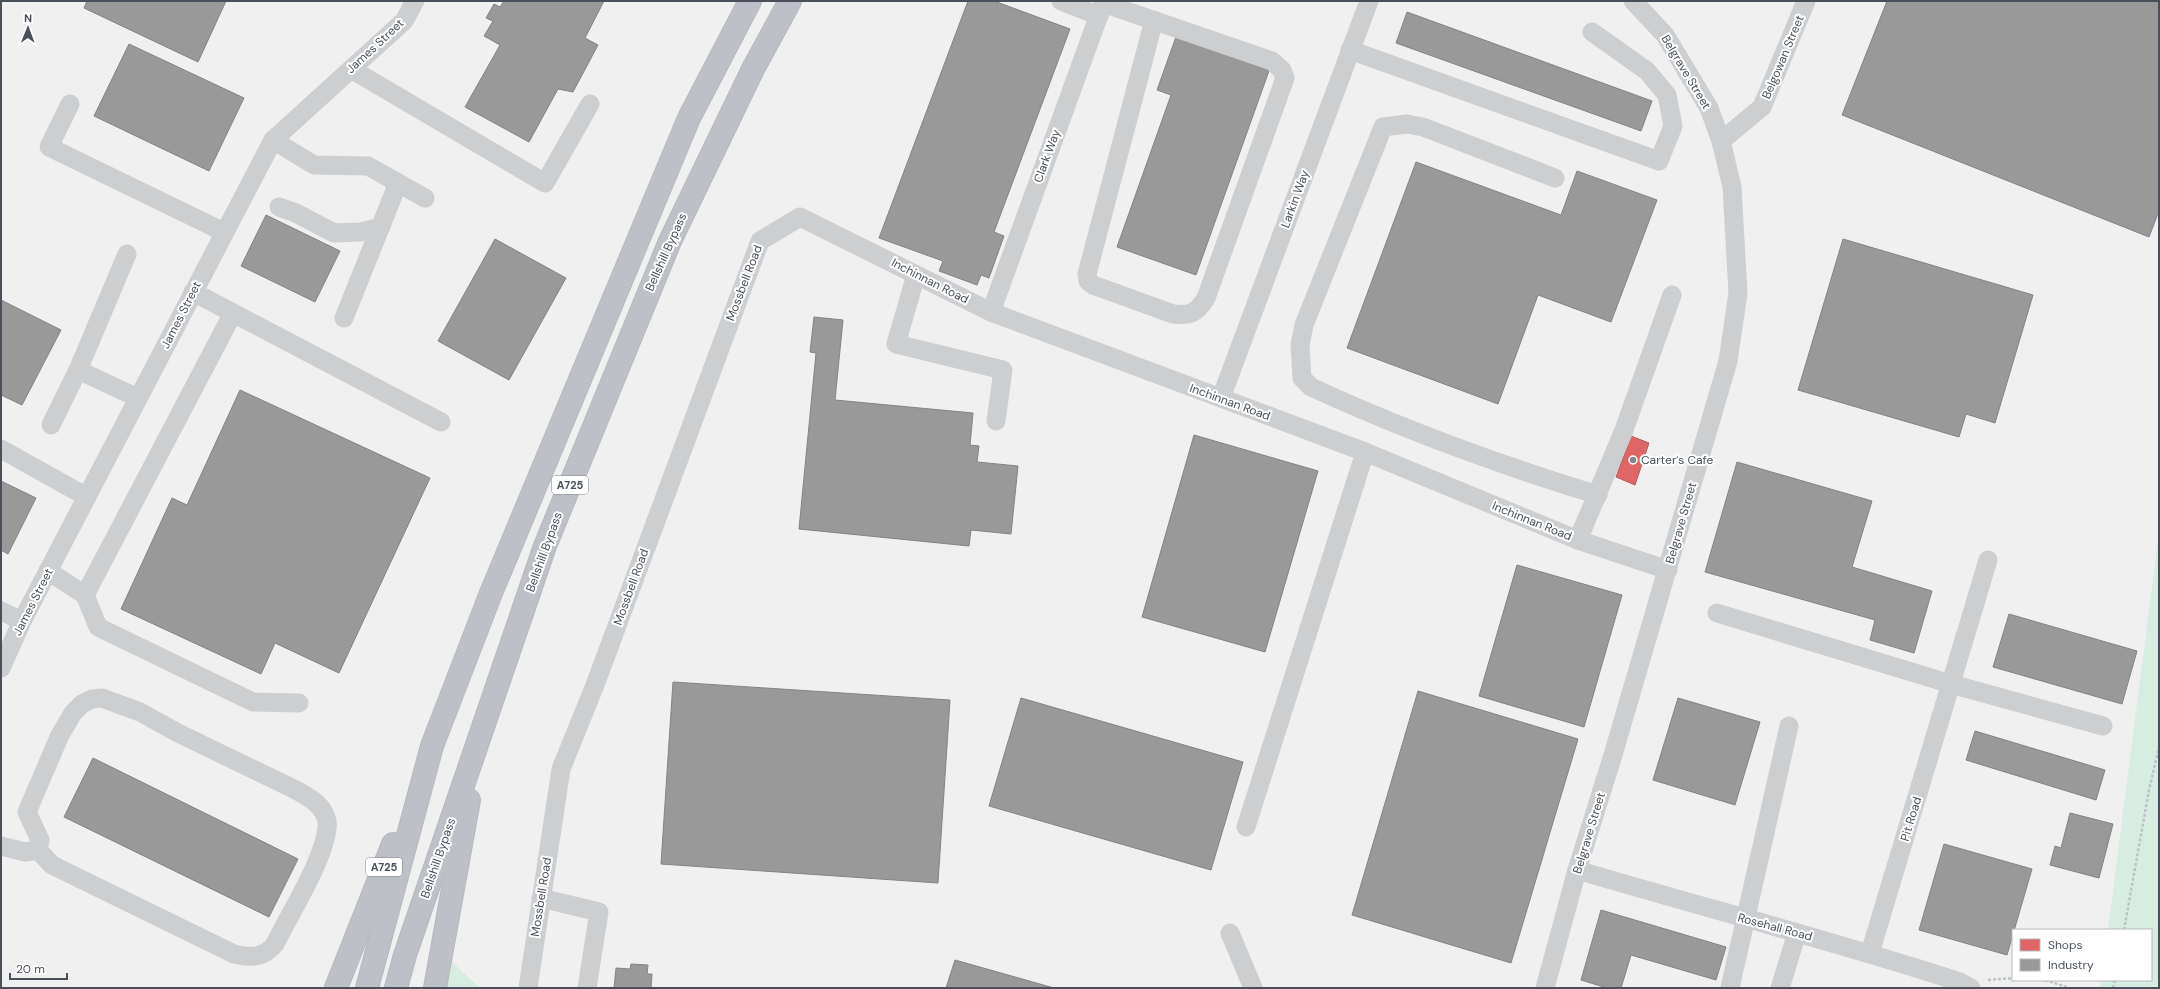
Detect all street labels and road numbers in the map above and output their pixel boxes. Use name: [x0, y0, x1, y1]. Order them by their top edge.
street label: Belgowan Street: [1758, 12, 1808, 101]
street label: James Street: [343, 15, 407, 77]
street label: Belgrave Street: [1657, 32, 1715, 112]
street label: Clark Way: [1030, 127, 1064, 185]
street label: Larkin Way: [1277, 168, 1313, 230]
street label: Bellshill Bypass: [642, 210, 690, 294]
street label: Mossbell Road: [722, 243, 766, 323]
street label: Inchinnan Road: [889, 255, 971, 307]
street label: James Street: [157, 278, 205, 351]
street label: Inchinnan Road: [1187, 380, 1273, 424]
road number: A725: [552, 476, 588, 494]
street label: Belgrave Street: [1662, 480, 1700, 566]
street label: Inchinnan Road: [1490, 498, 1574, 544]
street label: Bellshill Bypass: [522, 510, 566, 594]
street label: Mossbell Road: [610, 547, 652, 627]
street label: James Street: [9, 565, 57, 638]
street label: Belgrave Street: [1569, 790, 1609, 876]
street label: Pit Road: [1897, 795, 1925, 843]
street label: Bellshill Bypass: [417, 816, 459, 900]
street label: Mossbell Road: [527, 856, 555, 938]
road number: A725: [366, 858, 402, 876]
street label: Rosehall Road: [1736, 909, 1814, 945]

